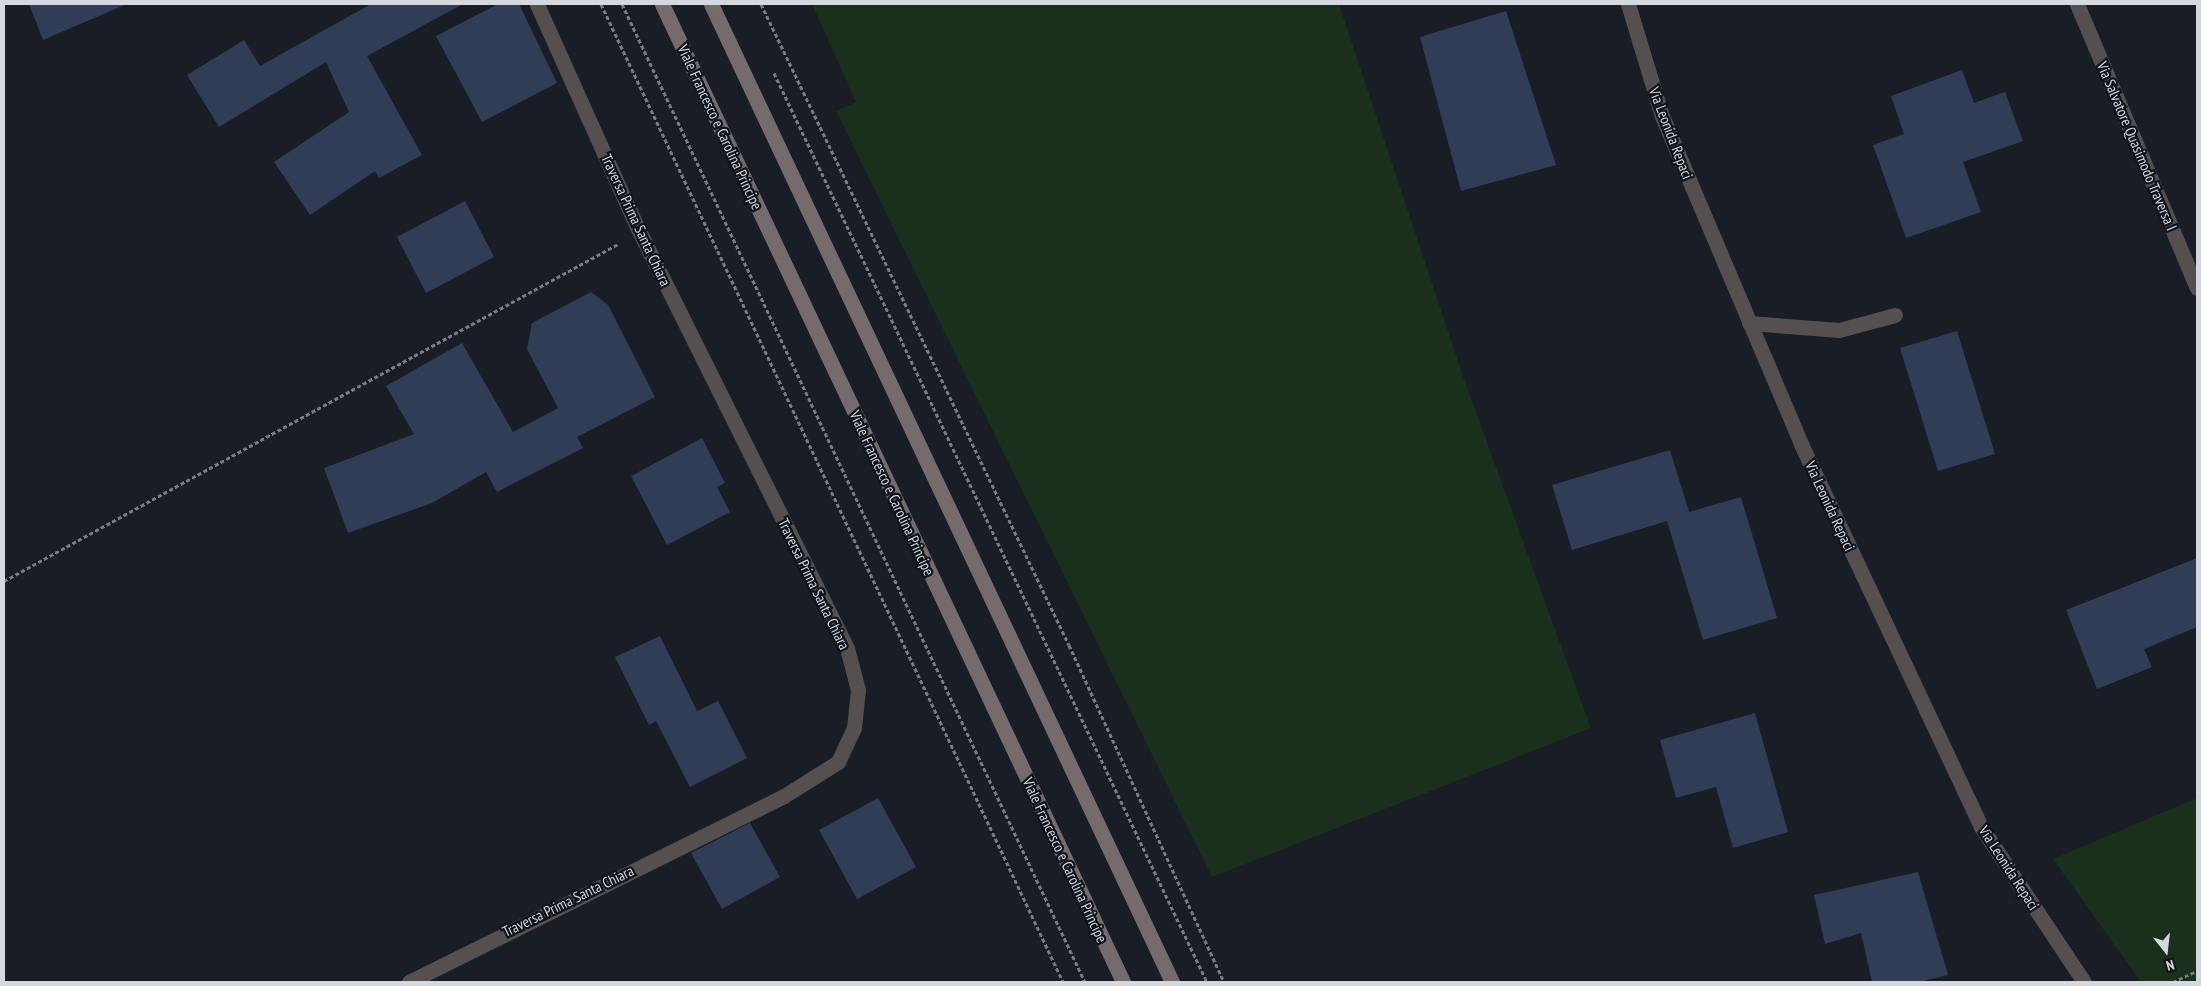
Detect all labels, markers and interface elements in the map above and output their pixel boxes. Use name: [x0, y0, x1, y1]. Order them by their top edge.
street label: Viale Francesco e Carolina Principe: [674, 42, 766, 212]
street label: Via Salvatore Quasimodo Traversa I: [2093, 59, 2181, 233]
street label: Via Leonida Repaci: [1645, 85, 1697, 181]
street label: Traversa Prima Santa Chiara: [597, 151, 675, 289]
street label: Viale Francesco e Carolina Principe: [846, 408, 938, 578]
street label: Via Leonida Repaci: [1801, 458, 1859, 554]
street label: Traversa Prima Santa Chiara: [774, 515, 854, 653]
street label: Viale Francesco e Carolina Principe: [1019, 775, 1111, 945]
street label: Via Leonida Repaci: [1975, 822, 2043, 914]
street label: Traversa Prima Santa Chiara: [499, 861, 637, 941]
north arrow: [2141, 926, 2191, 976]
text: N: [2164, 956, 2176, 975]

